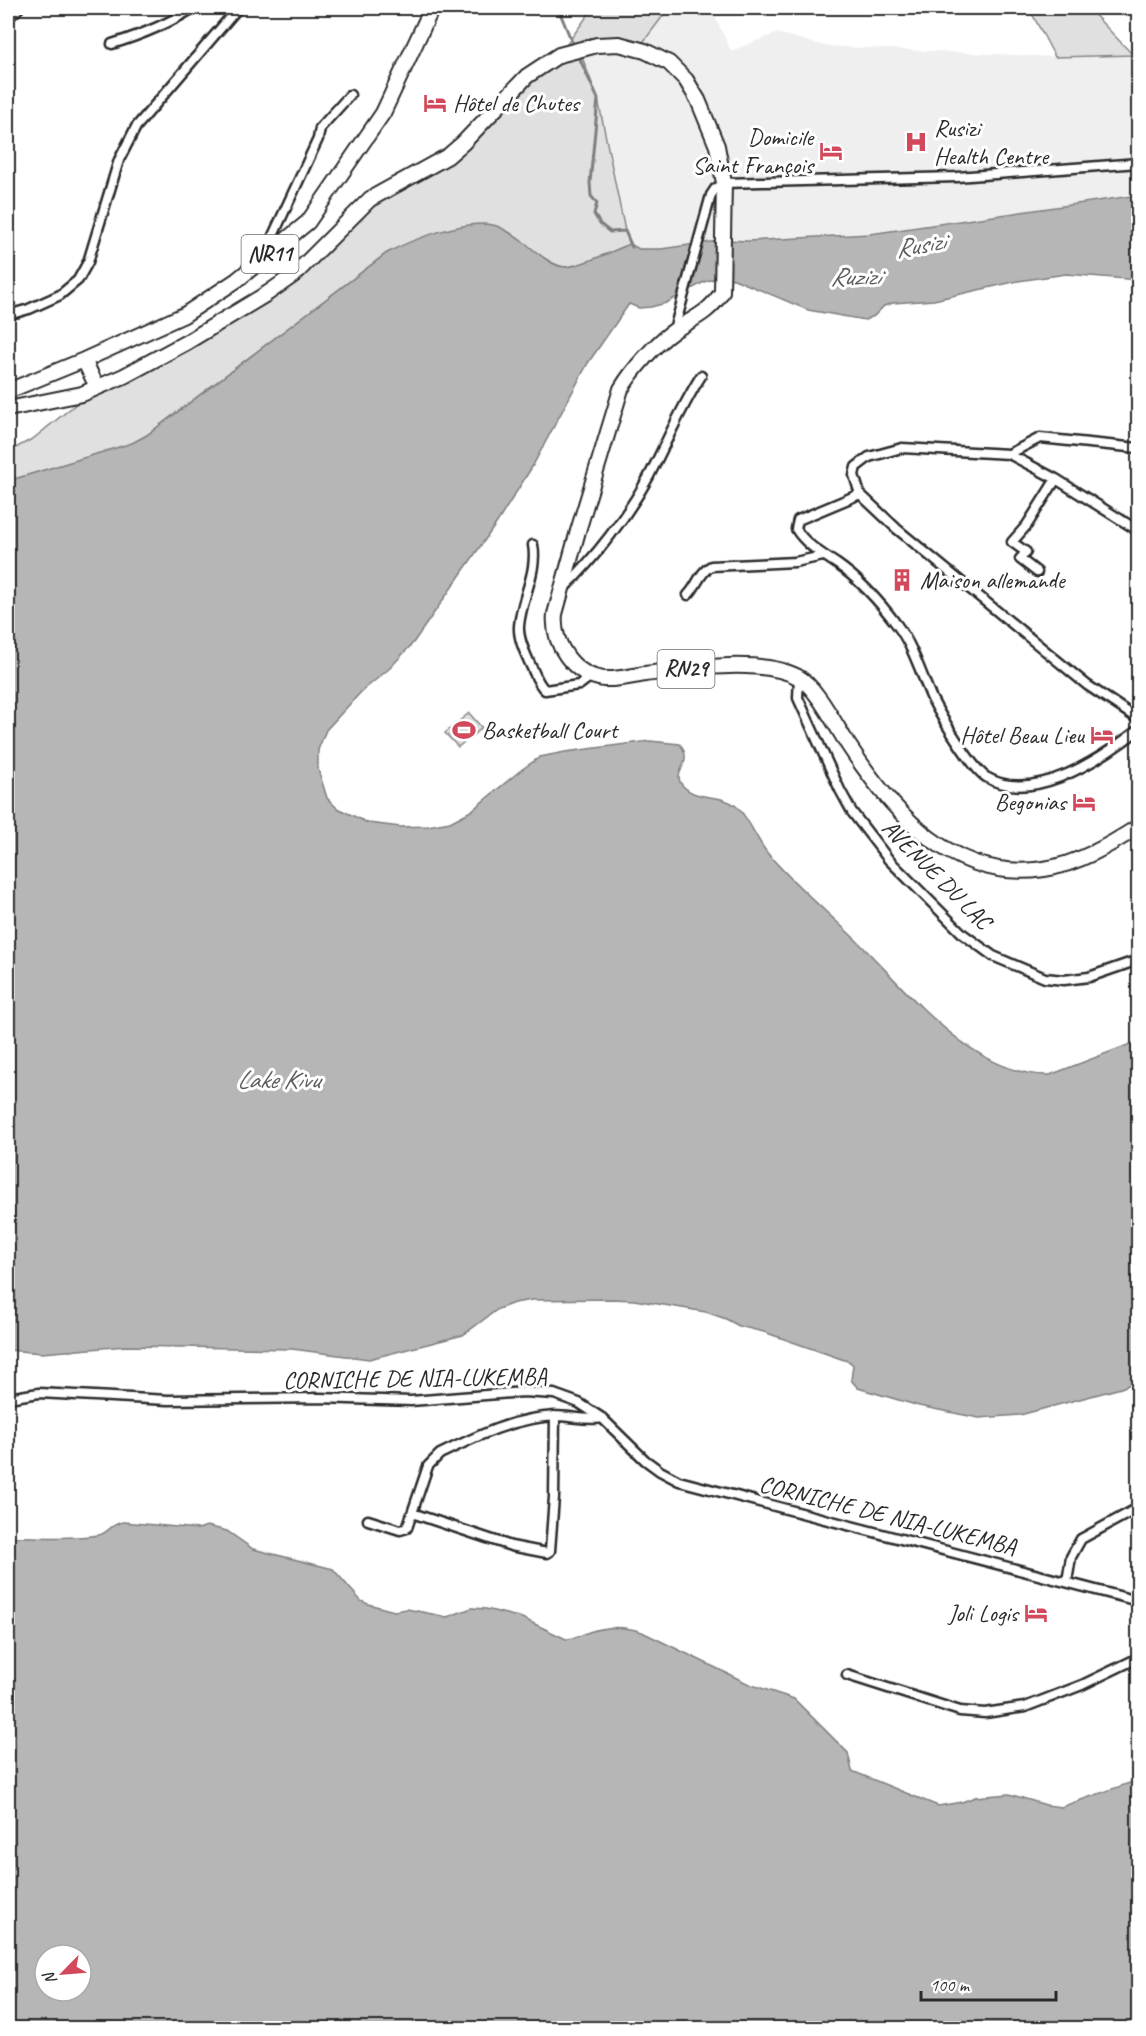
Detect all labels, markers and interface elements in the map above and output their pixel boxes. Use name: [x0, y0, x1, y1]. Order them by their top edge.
place label: Hôtel de Chutes: [453, 88, 581, 118]
hotel icon: Hôtel de Chutes: [422, 90, 448, 116]
place label: Rusizi Health Centre: [934, 113, 1050, 171]
place label: Domicile Saint François: [692, 122, 816, 180]
hospital icon: Rusizi Health Centre: [903, 129, 929, 155]
hotel icon: Domicile Saint François: [818, 138, 844, 164]
water label: Rusizi: [893, 224, 953, 265]
road number: NR11: [242, 235, 298, 273]
water label: Ruzizi: [830, 260, 886, 293]
place label: Maison allemande: [920, 565, 1067, 595]
building icon: Maison allemande: [889, 567, 915, 593]
road number: RN29: [658, 650, 714, 688]
place label: Basketball Court: [482, 715, 619, 745]
sports icon: Basketball Court: [451, 717, 477, 743]
place label: Hôtel Beau Lieu: [960, 720, 1086, 750]
hotel icon: Hôtel Beau Lieu: [1089, 722, 1115, 748]
place label: Begonias: [995, 787, 1068, 817]
hotel icon: Begonias: [1071, 789, 1097, 815]
street label: AVENUE DU LAC: [876, 813, 1001, 938]
water label: Lake Kivu: [237, 1063, 324, 1096]
street label: CORNICHE DE NIA-LUKEMBA: [283, 1361, 548, 1395]
street label: CORNICHE DE NIA-LUKEMBA: [756, 1469, 1021, 1562]
place label: Joli Logis: [947, 1598, 1020, 1628]
hotel icon: Joli Logis: [1023, 1600, 1049, 1626]
north arrow: [33, 1943, 93, 2003]
scale bar: [921, 1964, 1056, 2002]
text: N: [38, 1967, 61, 1988]
text: 100 m: [930, 1974, 971, 1996]

